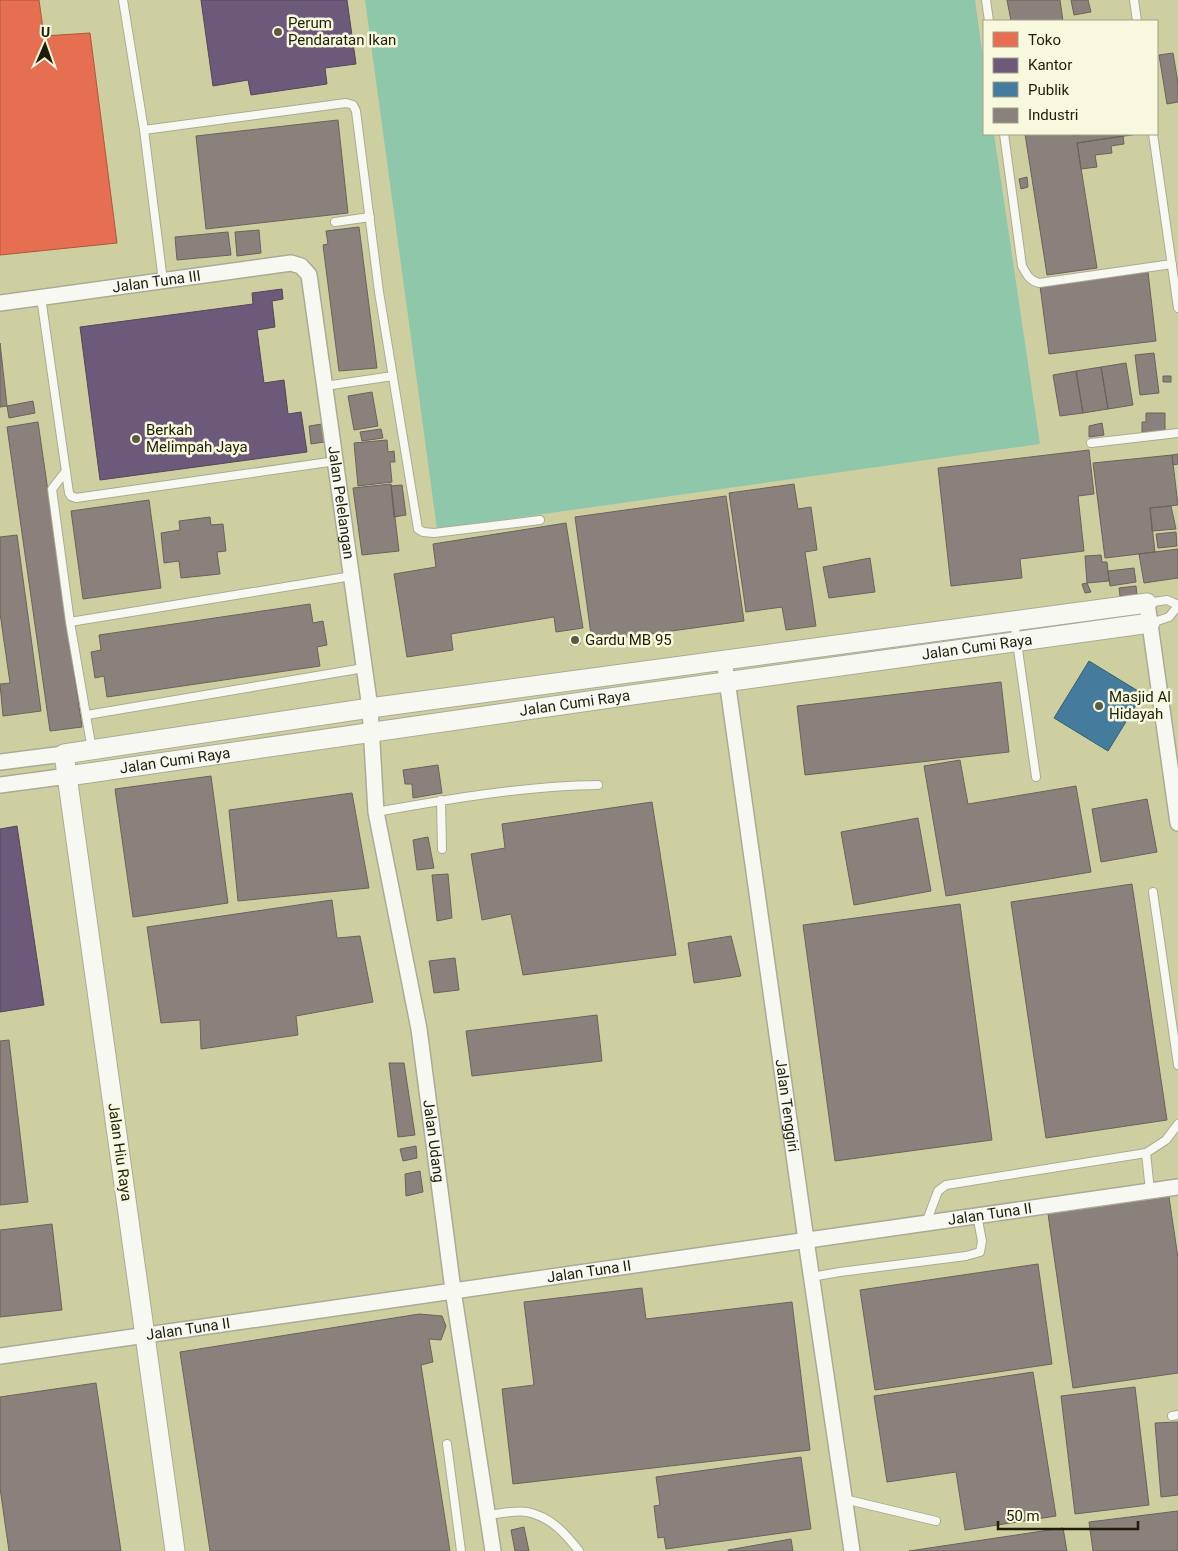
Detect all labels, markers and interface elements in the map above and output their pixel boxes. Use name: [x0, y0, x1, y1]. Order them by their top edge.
place label: Perum Pendaratan Ikan: [288, 14, 396, 49]
north arrow: [20, 20, 70, 70]
legend: [983, 20, 1158, 135]
text: U: [41, 24, 50, 40]
marker: Perum Pendaratan Ikan: [272, 26, 284, 38]
text: Toko: [1028, 31, 1061, 49]
text: Kantor: [1028, 56, 1072, 74]
text: Publik: [1028, 81, 1069, 99]
text: Industri: [1028, 106, 1078, 124]
street label: Jalan Tuna III: [111, 267, 202, 296]
place label: Berkah Melimpah Jaya: [146, 421, 248, 456]
marker: Berkah Melimpah Jaya: [130, 433, 142, 445]
street label: Jalan Pelelangan: [324, 445, 358, 560]
street label: Jalan Cumi Raya: [920, 630, 1033, 664]
place label: Gardu MB 95: [585, 631, 672, 649]
marker: Gardu MB 95: [569, 634, 581, 646]
street label: Jalan Cumi Raya: [518, 686, 631, 720]
place label: Masjid Al Hidayah: [1109, 688, 1171, 723]
marker: Masjid Al Hidayah: [1093, 700, 1105, 712]
street label: Jalan Cumi Raya: [118, 744, 231, 777]
street label: Jalan Tenggiri: [772, 1058, 802, 1153]
street label: Jalan Udang: [419, 1099, 448, 1184]
street label: Jalan Hiu Raya: [104, 1102, 136, 1202]
street label: Jalan Tuna II: [947, 1199, 1033, 1229]
street label: Jalan Tuna II: [546, 1257, 632, 1286]
street label: Jalan Tuna II: [145, 1314, 231, 1344]
scale bar: [998, 1498, 1138, 1530]
text: 50 m: [1006, 1507, 1040, 1525]

